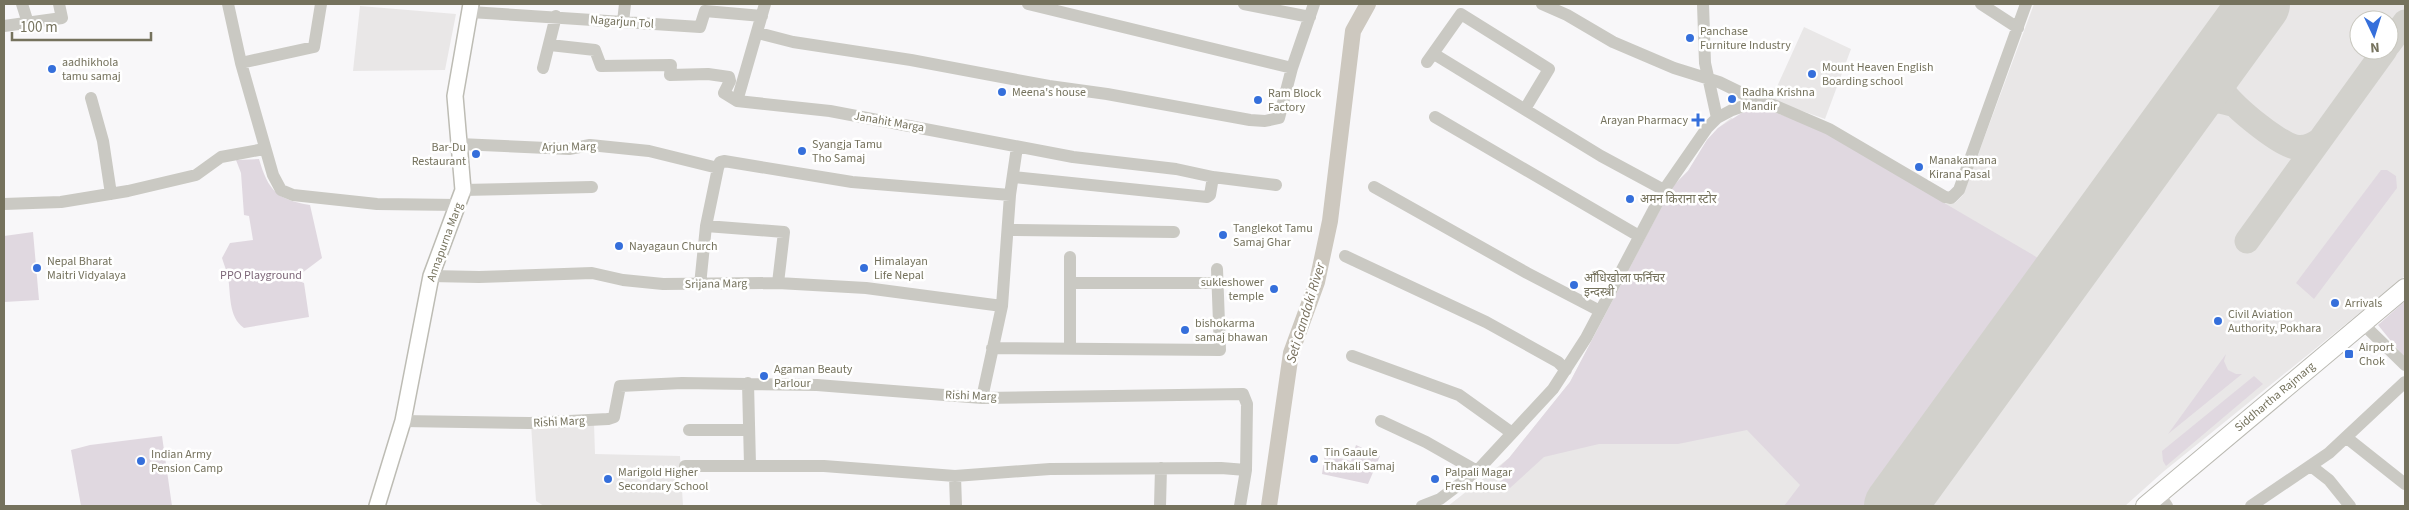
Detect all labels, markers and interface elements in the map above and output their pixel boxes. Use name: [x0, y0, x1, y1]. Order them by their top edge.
scale bar: [12, 10, 151, 42]
north arrow: [2349, 10, 2399, 60]
street label: Nagarjun Tol: [590, 11, 654, 33]
text: 100 m: [20, 17, 58, 38]
place label: Panchase Furniture Industry: [1700, 23, 1791, 54]
marker: Panchase Furniture Industry: [1684, 32, 1696, 44]
text: N: [2369, 37, 2380, 57]
place label: aadhikhola tamu samaj: [62, 54, 121, 85]
place label: Mount Heaven English Boarding school: [1822, 59, 1933, 90]
marker: aadhikhola tamu samaj: [46, 63, 58, 75]
marker: Mount Heaven English Boarding school: [1806, 68, 1818, 80]
place label: Meena's house: [1012, 84, 1086, 101]
place label: Radha Krishna Mandir: [1742, 84, 1815, 115]
place label: Ram Block Factory: [1268, 85, 1321, 116]
marker: Meena's house: [996, 86, 1008, 98]
marker: Radha Krishna Mandir: [1726, 93, 1738, 105]
marker: Ram Block Factory: [1252, 94, 1264, 106]
street label: Janahit Marga: [853, 107, 925, 137]
place label: Arayan Pharmacy: [1600, 112, 1688, 129]
marker: Arayan Pharmacy: [1692, 114, 1704, 126]
place label: Syangja Tamu Tho Samaj: [812, 136, 882, 167]
street label: Arjun Marg: [542, 138, 596, 156]
place label: Bar-Du Restaurant: [412, 139, 466, 170]
marker: Syangja Tamu Tho Samaj: [796, 145, 808, 157]
marker: Bar-Du Restaurant: [470, 148, 482, 160]
place label: Manakamana Kirana Pasal: [1929, 152, 1997, 183]
marker: Manakamana Kirana Pasal: [1913, 161, 1925, 173]
place label: अमन किराना स्टोर: [1640, 191, 1718, 208]
marker: अमन किराना स्टोर: [1624, 193, 1636, 205]
street label: Annapurna Marg: [423, 200, 467, 284]
place label: Tanglekot Tamu Samaj Ghar: [1233, 220, 1313, 251]
marker: Tanglekot Tamu Samaj Ghar: [1217, 229, 1229, 241]
place label: Nayagaun Church: [629, 238, 718, 255]
marker: Nayagaun Church: [613, 240, 625, 252]
place label: Nepal Bharat Maitri Vidyalaya: [47, 253, 126, 284]
place label: Himalayan Life Nepal: [874, 253, 928, 284]
water label: Seti Gandaki River: [1281, 259, 1331, 366]
marker: Nepal Bharat Maitri Vidyalaya: [31, 262, 43, 274]
marker: Himalayan Life Nepal: [858, 262, 870, 274]
park label: PPO Playground: [220, 267, 302, 284]
place label: आँधिखोला फर्निचर इन्दस्त्री: [1584, 270, 1666, 301]
place label: sukleshower temple: [1201, 274, 1265, 305]
street label: Srijana Marg: [685, 275, 747, 293]
marker: आँधिखोला फर्निचर इन्दस्त्री: [1568, 279, 1580, 291]
marker: sukleshower temple: [1268, 283, 1280, 295]
place label: Arrivals: [2345, 295, 2382, 312]
marker: Arrivals: [2329, 297, 2341, 309]
place label: Civil Aviation Authority, Pokhara: [2228, 306, 2321, 337]
place label: bishokarma samaj bhawan: [1195, 315, 1268, 346]
marker: Civil Aviation Authority, Pokhara: [2212, 315, 2224, 327]
marker: bishokarma samaj bhawan: [1179, 324, 1191, 336]
place label: Airport Chok: [2359, 339, 2394, 370]
marker: Airport Chok: [2343, 348, 2355, 360]
street label: Siddhartha Rajmarg: [2231, 358, 2319, 436]
place label: Agaman Beauty Parlour: [774, 361, 853, 392]
marker: Agaman Beauty Parlour: [758, 370, 770, 382]
street label: Rishi Marg: [945, 387, 997, 405]
street label: Rishi Marg: [533, 412, 585, 432]
place label: Tin Gaaule Thakali Samaj: [1324, 444, 1395, 475]
place label: Indian Army Pension Camp: [151, 446, 223, 477]
marker: Tin Gaaule Thakali Samaj: [1308, 453, 1320, 465]
marker: Indian Army Pension Camp: [135, 455, 147, 467]
place label: Marigold Higher Secondary School: [618, 464, 708, 495]
place label: Palpali Magar Fresh House: [1445, 464, 1513, 495]
marker: Marigold Higher Secondary School: [602, 473, 614, 485]
marker: Palpali Magar Fresh House: [1429, 473, 1441, 485]

